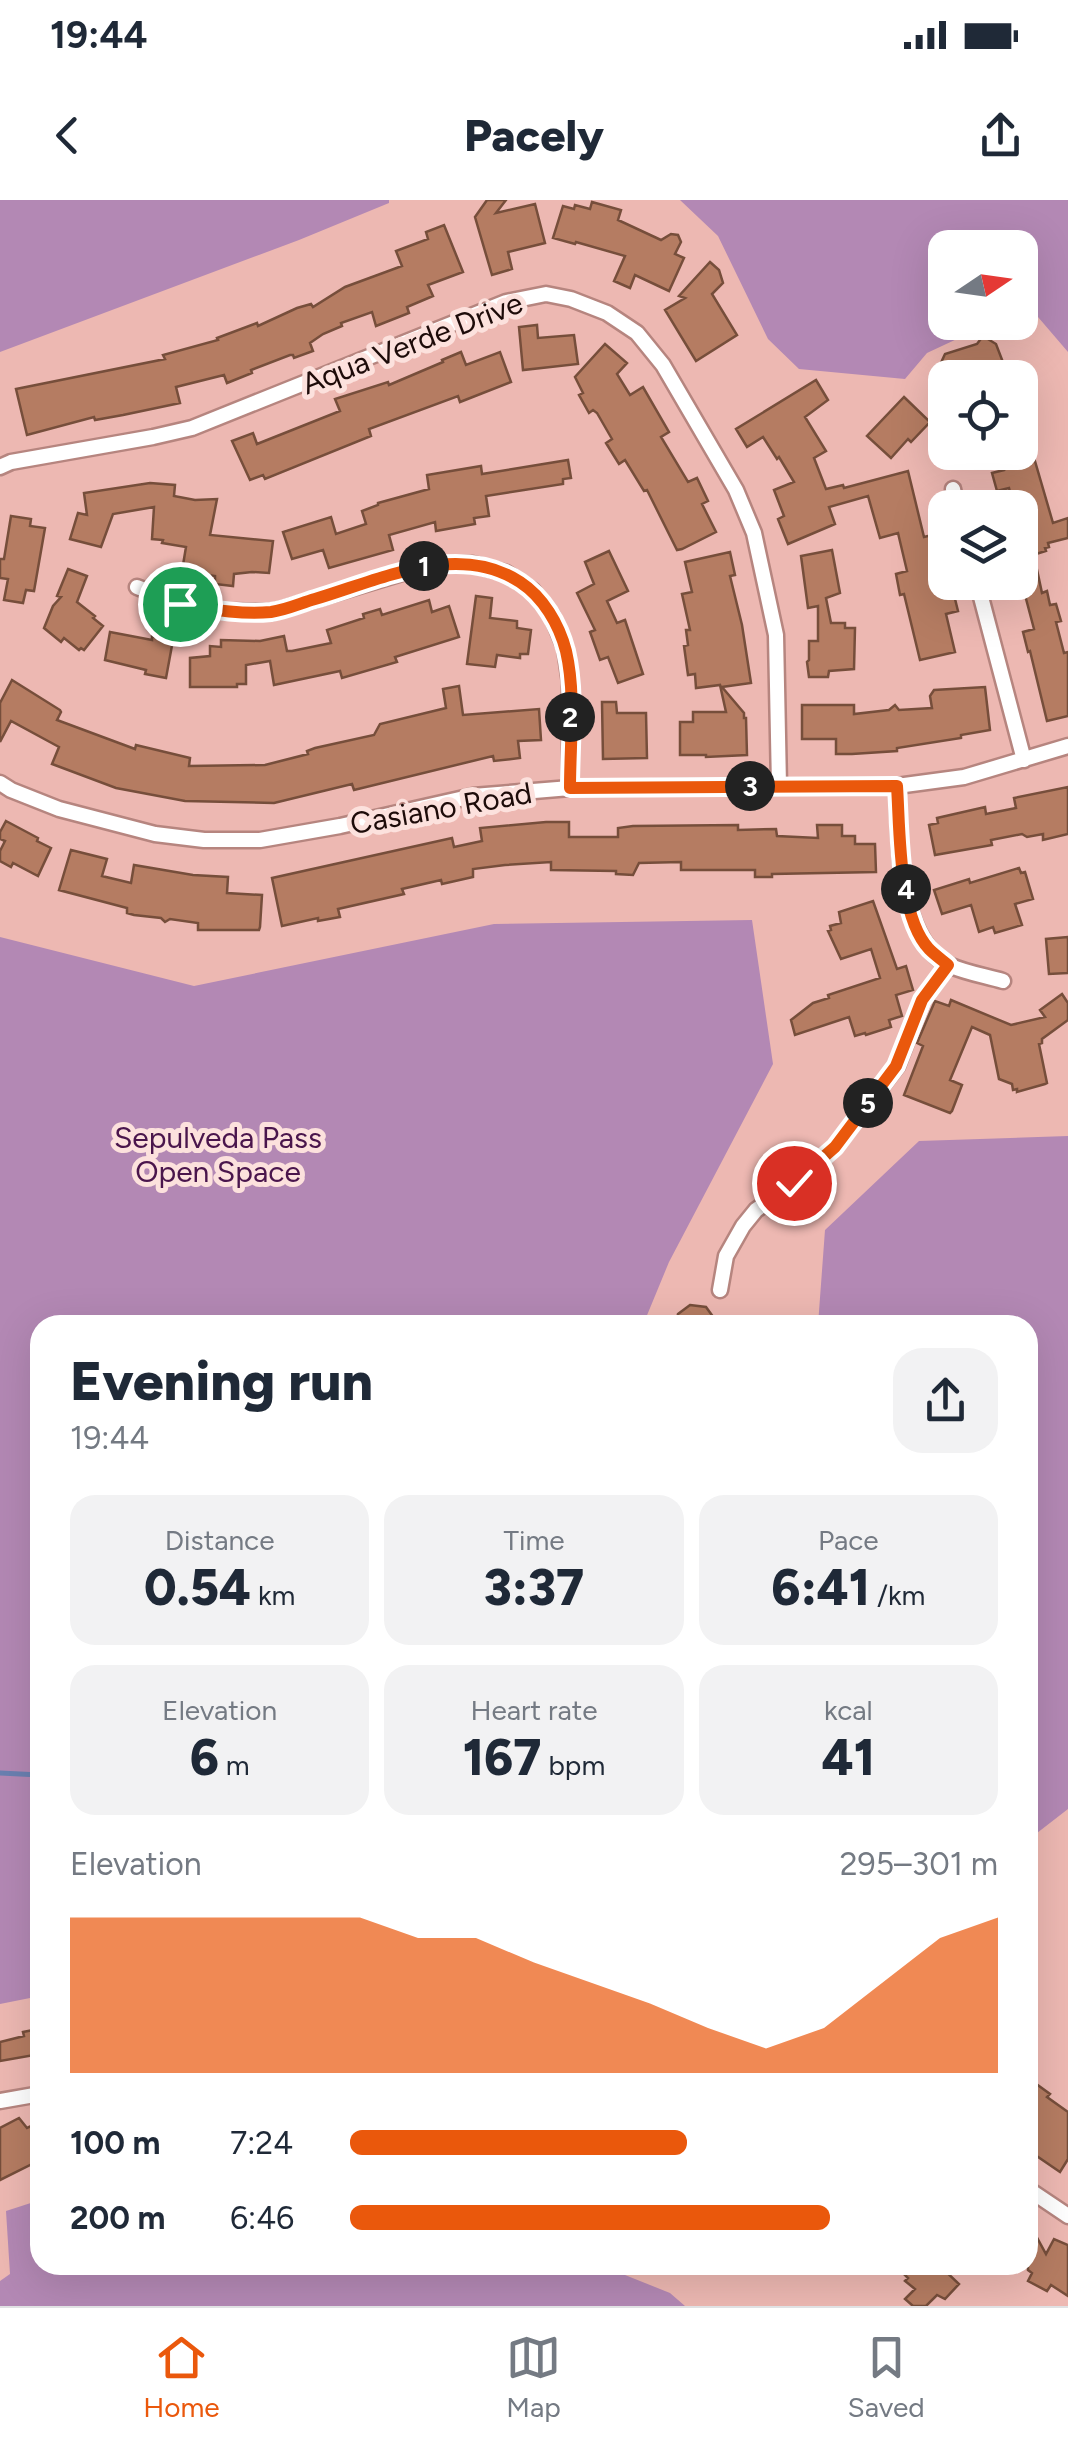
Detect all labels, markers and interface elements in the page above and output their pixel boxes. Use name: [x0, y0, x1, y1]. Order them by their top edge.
text: 19:44: [50, 12, 148, 58]
icon: back: [40, 108, 95, 163]
text: Pacely: [464, 108, 604, 162]
icon: share: [973, 108, 1028, 163]
north arrow: [928, 230, 1038, 340]
map controls: [928, 230, 1038, 600]
street label: Aqua Verde Drive: [296, 284, 528, 402]
button: locate: [928, 360, 1038, 470]
button: layers: [928, 490, 1038, 600]
pin: 1: [399, 541, 449, 591]
text: 1: [418, 549, 430, 583]
pin: [138, 562, 223, 647]
icon: arrive: [153, 577, 208, 632]
pin: 2: [545, 692, 595, 742]
text: 2: [562, 700, 578, 734]
pin: 3: [725, 761, 775, 811]
text: 3: [742, 769, 758, 803]
street label: Casiano Road: [347, 774, 535, 842]
pin: 4: [881, 864, 931, 914]
text: 4: [897, 872, 915, 906]
pin: 5: [843, 1078, 893, 1128]
text: 5: [860, 1086, 876, 1120]
park label: Sepulveda Pass Open Space: [114, 1119, 322, 1190]
pin: [752, 1141, 837, 1226]
icon: check: [767, 1156, 822, 1211]
text: Evening run: [70, 1348, 373, 1414]
button: share: [893, 1348, 998, 1453]
text: 19:44: [70, 1419, 149, 1457]
text: Distance: [165, 1523, 275, 1557]
text: Time: [503, 1523, 565, 1557]
text: Pace: [818, 1523, 879, 1557]
text: 0.54: [144, 1557, 251, 1618]
text: 3:37: [484, 1557, 584, 1618]
text: 6:41: [771, 1557, 870, 1618]
text: km: [251, 1578, 295, 1612]
text: /km: [870, 1578, 925, 1612]
text: Elevation: [162, 1693, 277, 1727]
text: Heart rate: [470, 1693, 598, 1727]
text: kcal: [824, 1693, 873, 1727]
text: 6: [190, 1727, 219, 1788]
text: 167: [463, 1727, 542, 1788]
text: 41: [822, 1727, 875, 1788]
text: m: [219, 1748, 250, 1782]
text: bpm: [542, 1748, 605, 1782]
text: Elevation: [70, 1845, 202, 1883]
text: 295–301 m: [840, 1845, 998, 1883]
text: 100 m: [70, 2124, 161, 2162]
text: 7:24: [230, 2124, 293, 2162]
text: 200 m: [70, 2199, 166, 2237]
text: 6:46: [230, 2199, 294, 2237]
tab: Home: [143, 2330, 220, 2424]
tab: Map: [506, 2330, 561, 2424]
tab: Saved: [848, 2330, 925, 2424]

